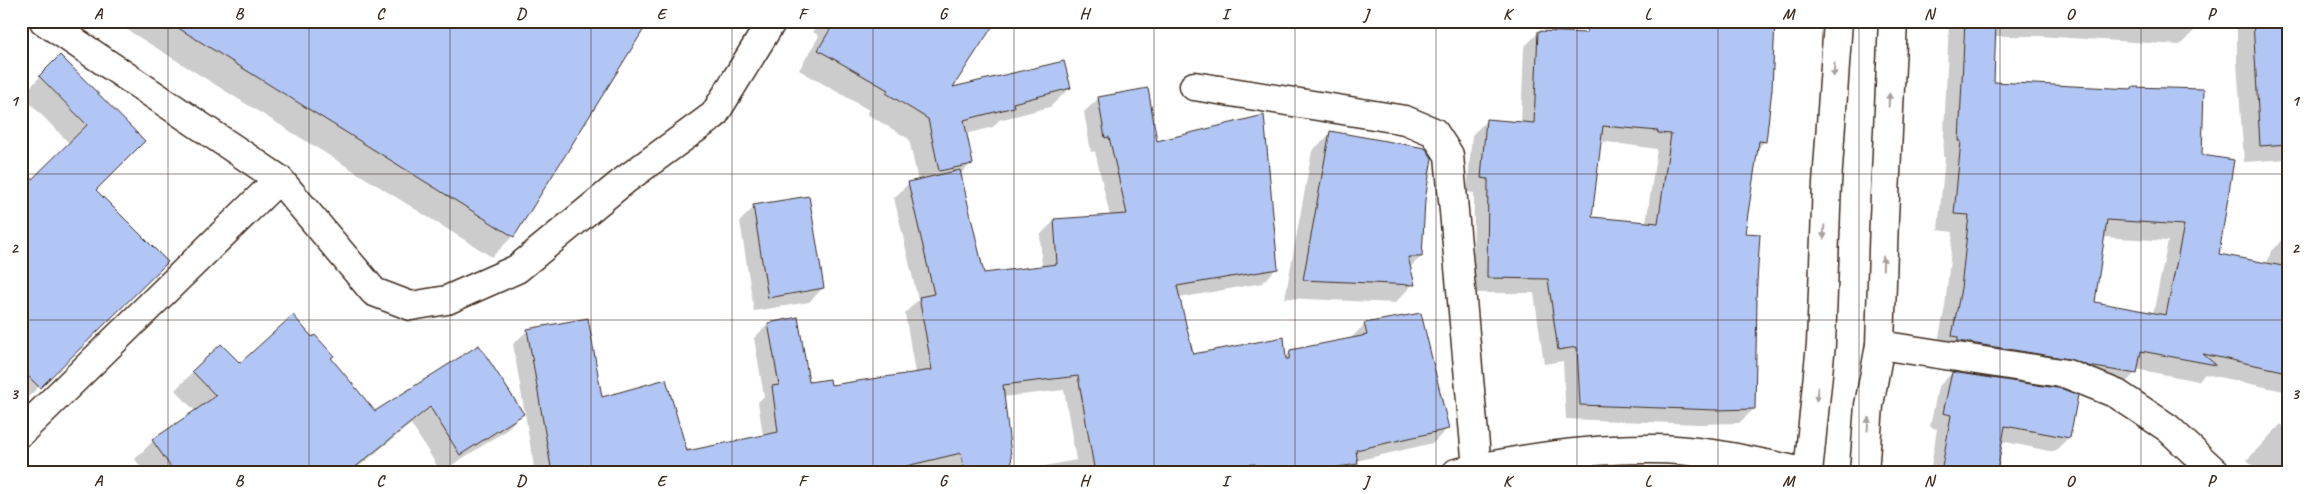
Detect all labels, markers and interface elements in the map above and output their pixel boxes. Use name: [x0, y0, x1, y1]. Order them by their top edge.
text: A: [94, 4, 104, 24]
text: B: [235, 4, 245, 24]
text: C: [376, 4, 386, 24]
text: D: [516, 4, 527, 24]
text: E: [657, 4, 668, 24]
text: F: [798, 4, 809, 24]
text: G: [939, 4, 949, 24]
text: H: [1079, 4, 1091, 24]
text: I: [1222, 4, 1232, 24]
text: J: [1362, 4, 1371, 24]
text: K: [1503, 4, 1515, 24]
text: L: [1645, 4, 1653, 24]
text: M: [1782, 4, 1796, 24]
text: N: [1924, 4, 1937, 24]
text: O: [2066, 4, 2076, 24]
text: P: [2207, 4, 2217, 24]
one-way arrow: [1830, 62, 1838, 78]
text: 1: [10, 91, 19, 111]
text: 1: [2291, 91, 2300, 111]
one-way arrow: [1886, 92, 1894, 108]
one-way arrow: [1820, 224, 1828, 240]
text: 2: [10, 238, 19, 258]
text: 2: [2291, 238, 2300, 258]
one-way arrow: [1879, 255, 1887, 271]
text: 3: [10, 384, 19, 404]
text: 3: [2291, 384, 2300, 404]
one-way arrow: [1812, 387, 1820, 403]
one-way arrow: [1864, 416, 1872, 432]
text: A: [94, 471, 104, 491]
text: B: [235, 471, 245, 491]
text: C: [376, 471, 386, 491]
text: D: [516, 471, 527, 491]
text: E: [657, 471, 668, 491]
text: F: [798, 471, 809, 491]
text: G: [939, 471, 949, 491]
text: H: [1079, 471, 1091, 491]
text: I: [1222, 471, 1232, 491]
text: J: [1362, 471, 1371, 491]
text: K: [1503, 471, 1515, 491]
text: L: [1645, 471, 1653, 491]
text: M: [1782, 471, 1796, 491]
text: N: [1924, 471, 1937, 491]
text: O: [2066, 471, 2076, 491]
text: P: [2207, 471, 2217, 491]

